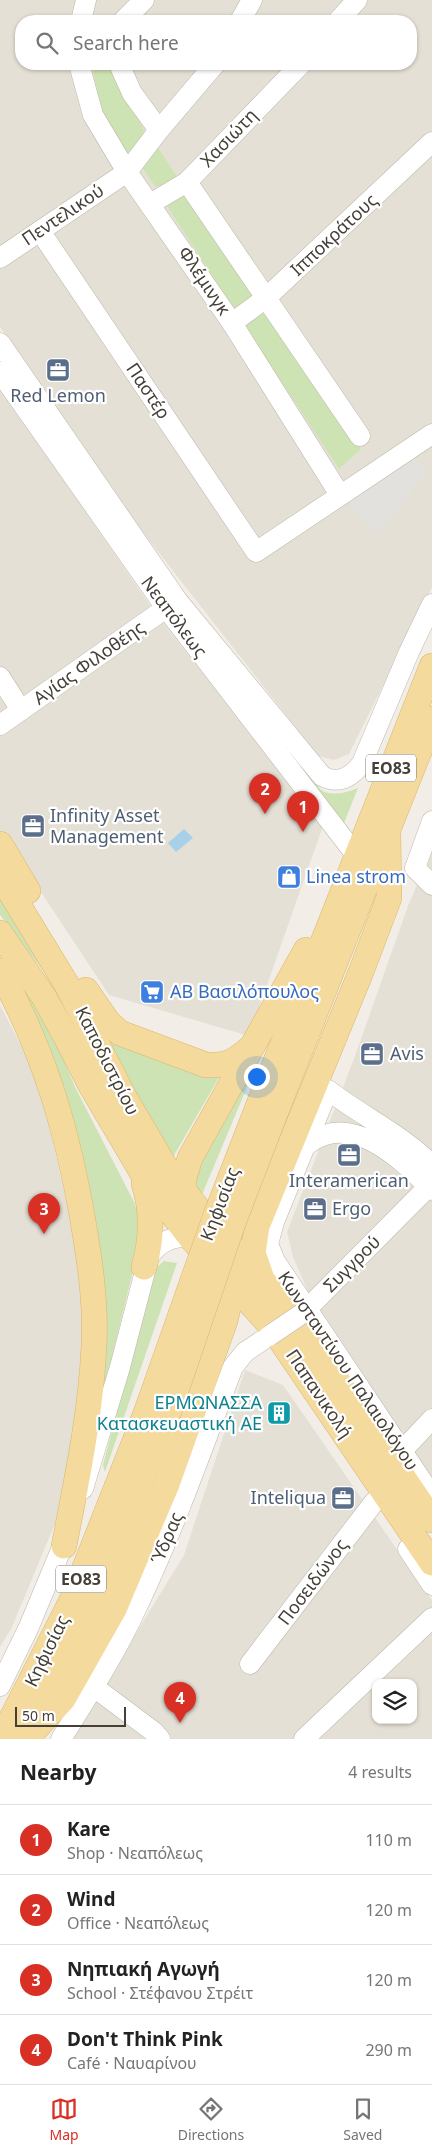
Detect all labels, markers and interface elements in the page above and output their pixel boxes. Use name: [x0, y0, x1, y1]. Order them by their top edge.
search box: [15, 15, 417, 70]
icon: search: [33, 29, 61, 57]
text: Search here: [73, 30, 179, 56]
street label: Χασιώτη: [195, 103, 262, 172]
street label: Πεντελικού: [17, 178, 108, 251]
street label: Ιπποκράτους: [285, 188, 382, 281]
street label: Φλέμινγκ: [173, 241, 237, 320]
office icon: Red Lemon: [45, 357, 71, 383]
street label: Παστέρ: [121, 358, 176, 423]
place label: Red Lemon: [10, 383, 106, 407]
street label: Νεαπόλεως: [136, 571, 213, 662]
street label: Αγίας Φιλοθέης: [28, 615, 149, 710]
road number: ΕΟ83: [366, 754, 416, 781]
pin: 2: [249, 773, 281, 814]
pin: 1: [287, 791, 319, 832]
place label: Infinity Asset Management: [50, 803, 164, 848]
office icon: Infinity Asset Management: [20, 813, 46, 839]
shop icon: Linea strom: [276, 864, 302, 890]
place label: Linea strom: [306, 864, 406, 888]
supermarket icon: ΑΒ Βασιλόπουλος: [139, 979, 165, 1005]
place label: ΑΒ Βασιλόπουλος: [170, 979, 319, 1003]
street label: Καποδιστρίου: [70, 1002, 146, 1119]
office icon: Avis: [359, 1041, 385, 1067]
place label: Avis: [390, 1041, 424, 1065]
your location: [244, 1064, 270, 1090]
office icon: Interamerican: [336, 1142, 362, 1168]
street label: Κηφισίας: [194, 1163, 244, 1244]
place label: Interamerican: [289, 1168, 409, 1192]
pin: 3: [28, 1193, 60, 1234]
office icon: Ergo: [302, 1196, 328, 1222]
place label: Ergo: [332, 1196, 371, 1220]
street label: Συγγρού: [317, 1229, 385, 1297]
street label: Κωνσταντίνου Παλαιολόγου: [273, 1266, 425, 1475]
street label: Παπανικολή: [281, 1344, 358, 1443]
place label: ΕΡΜΩΝΑΣΣΑ Κατασκευαστική ΑΕ: [97, 1390, 262, 1435]
building icon: ΕΡΜΩΝΑΣΣΑ Κατασκευαστική ΑΕ: [266, 1400, 292, 1426]
place label: Inteliqua: [251, 1485, 326, 1509]
office icon: Inteliqua: [330, 1485, 356, 1511]
street label: Ύδρας: [144, 1508, 188, 1567]
street label: Ποσειδώνος: [272, 1533, 353, 1629]
road number: ΕΟ83: [56, 1566, 106, 1592]
street label: Κηφισίας: [18, 1610, 74, 1691]
map controls: [372, 1679, 417, 1724]
button: layers: [372, 1679, 417, 1724]
pin: 4: [164, 1682, 196, 1723]
scale bar: [15, 1704, 126, 1727]
text: 50 m: [22, 1706, 55, 1725]
text: Nearby: [20, 1758, 96, 1786]
text: 4 results: [348, 1761, 412, 1783]
text: Kare: [67, 1816, 110, 1842]
text: 1: [31, 1829, 41, 1851]
text: 110 m: [365, 1829, 412, 1851]
text: Shop · Νεαπόλεως: [67, 1842, 203, 1864]
text: Wind: [67, 1886, 115, 1912]
text: 2: [31, 1899, 41, 1921]
text: 120 m: [365, 1899, 412, 1921]
text: Office · Νεαπόλεως: [67, 1912, 209, 1934]
text: Νηπιακή Αγωγή: [67, 1956, 220, 1982]
text: 3: [31, 1969, 41, 1991]
text: 120 m: [365, 1969, 412, 1991]
text: School · Στέφανου Στρέιτ: [67, 1982, 253, 2004]
text: Don't Think Pink: [67, 2026, 223, 2052]
text: 4: [31, 2039, 41, 2061]
text: 290 m: [365, 2039, 412, 2061]
text: Café · Ναυαρίνου: [67, 2052, 197, 2074]
tab: Map: [50, 2095, 79, 2144]
tab: Directions: [178, 2095, 244, 2144]
tab: Saved: [343, 2095, 382, 2144]

